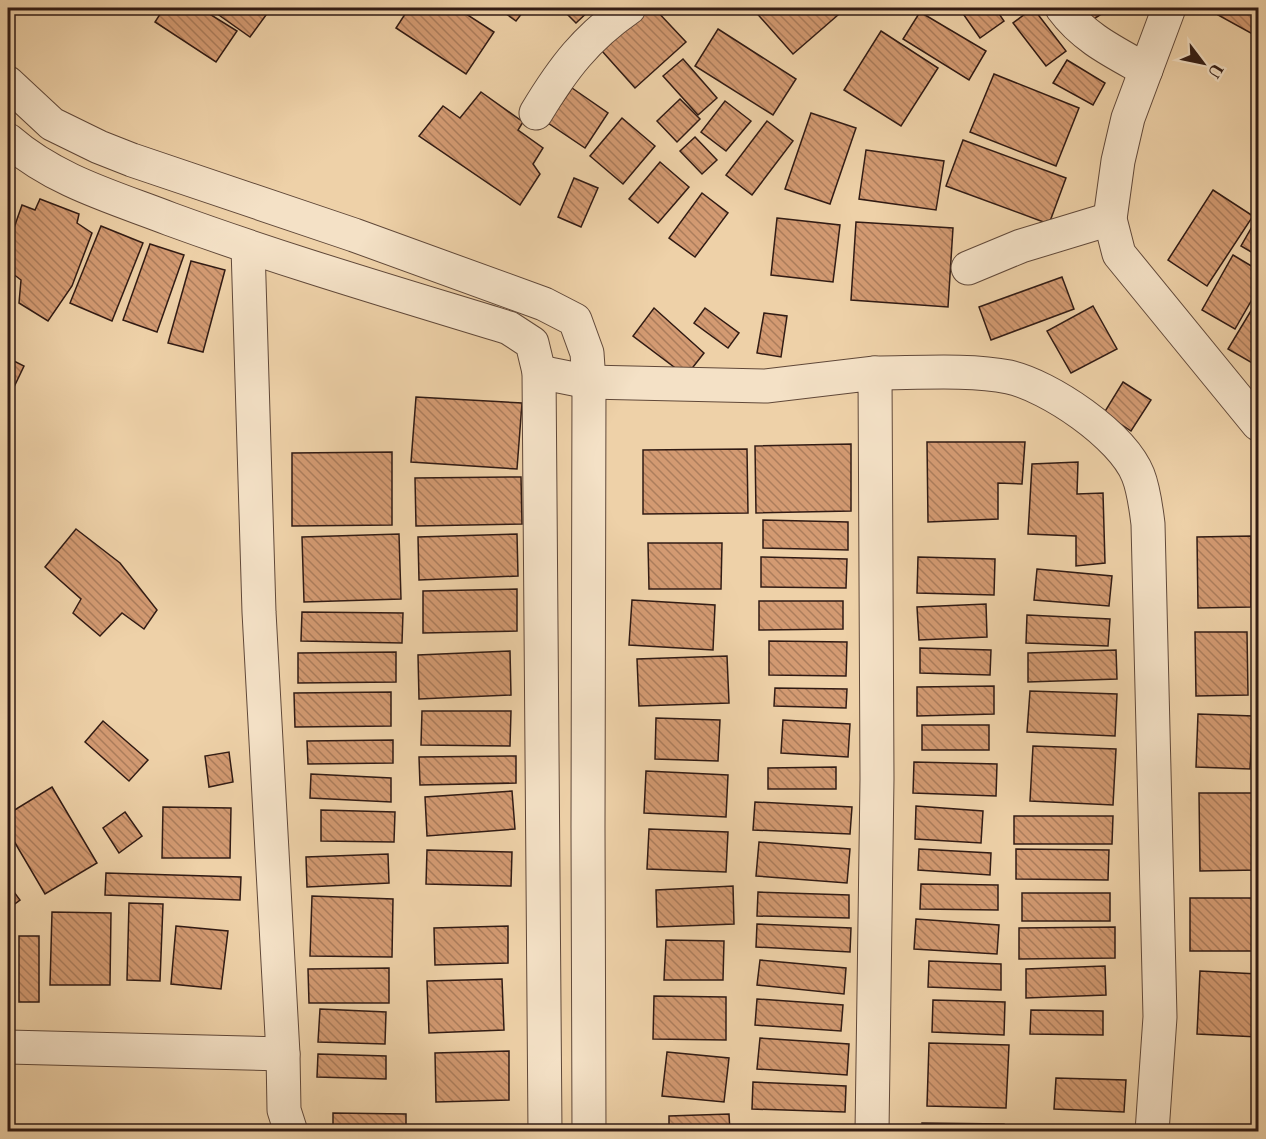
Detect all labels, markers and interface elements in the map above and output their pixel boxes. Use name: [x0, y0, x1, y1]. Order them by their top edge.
north arrow: [1173, 33, 1233, 93]
text: U: [1204, 60, 1228, 82]

